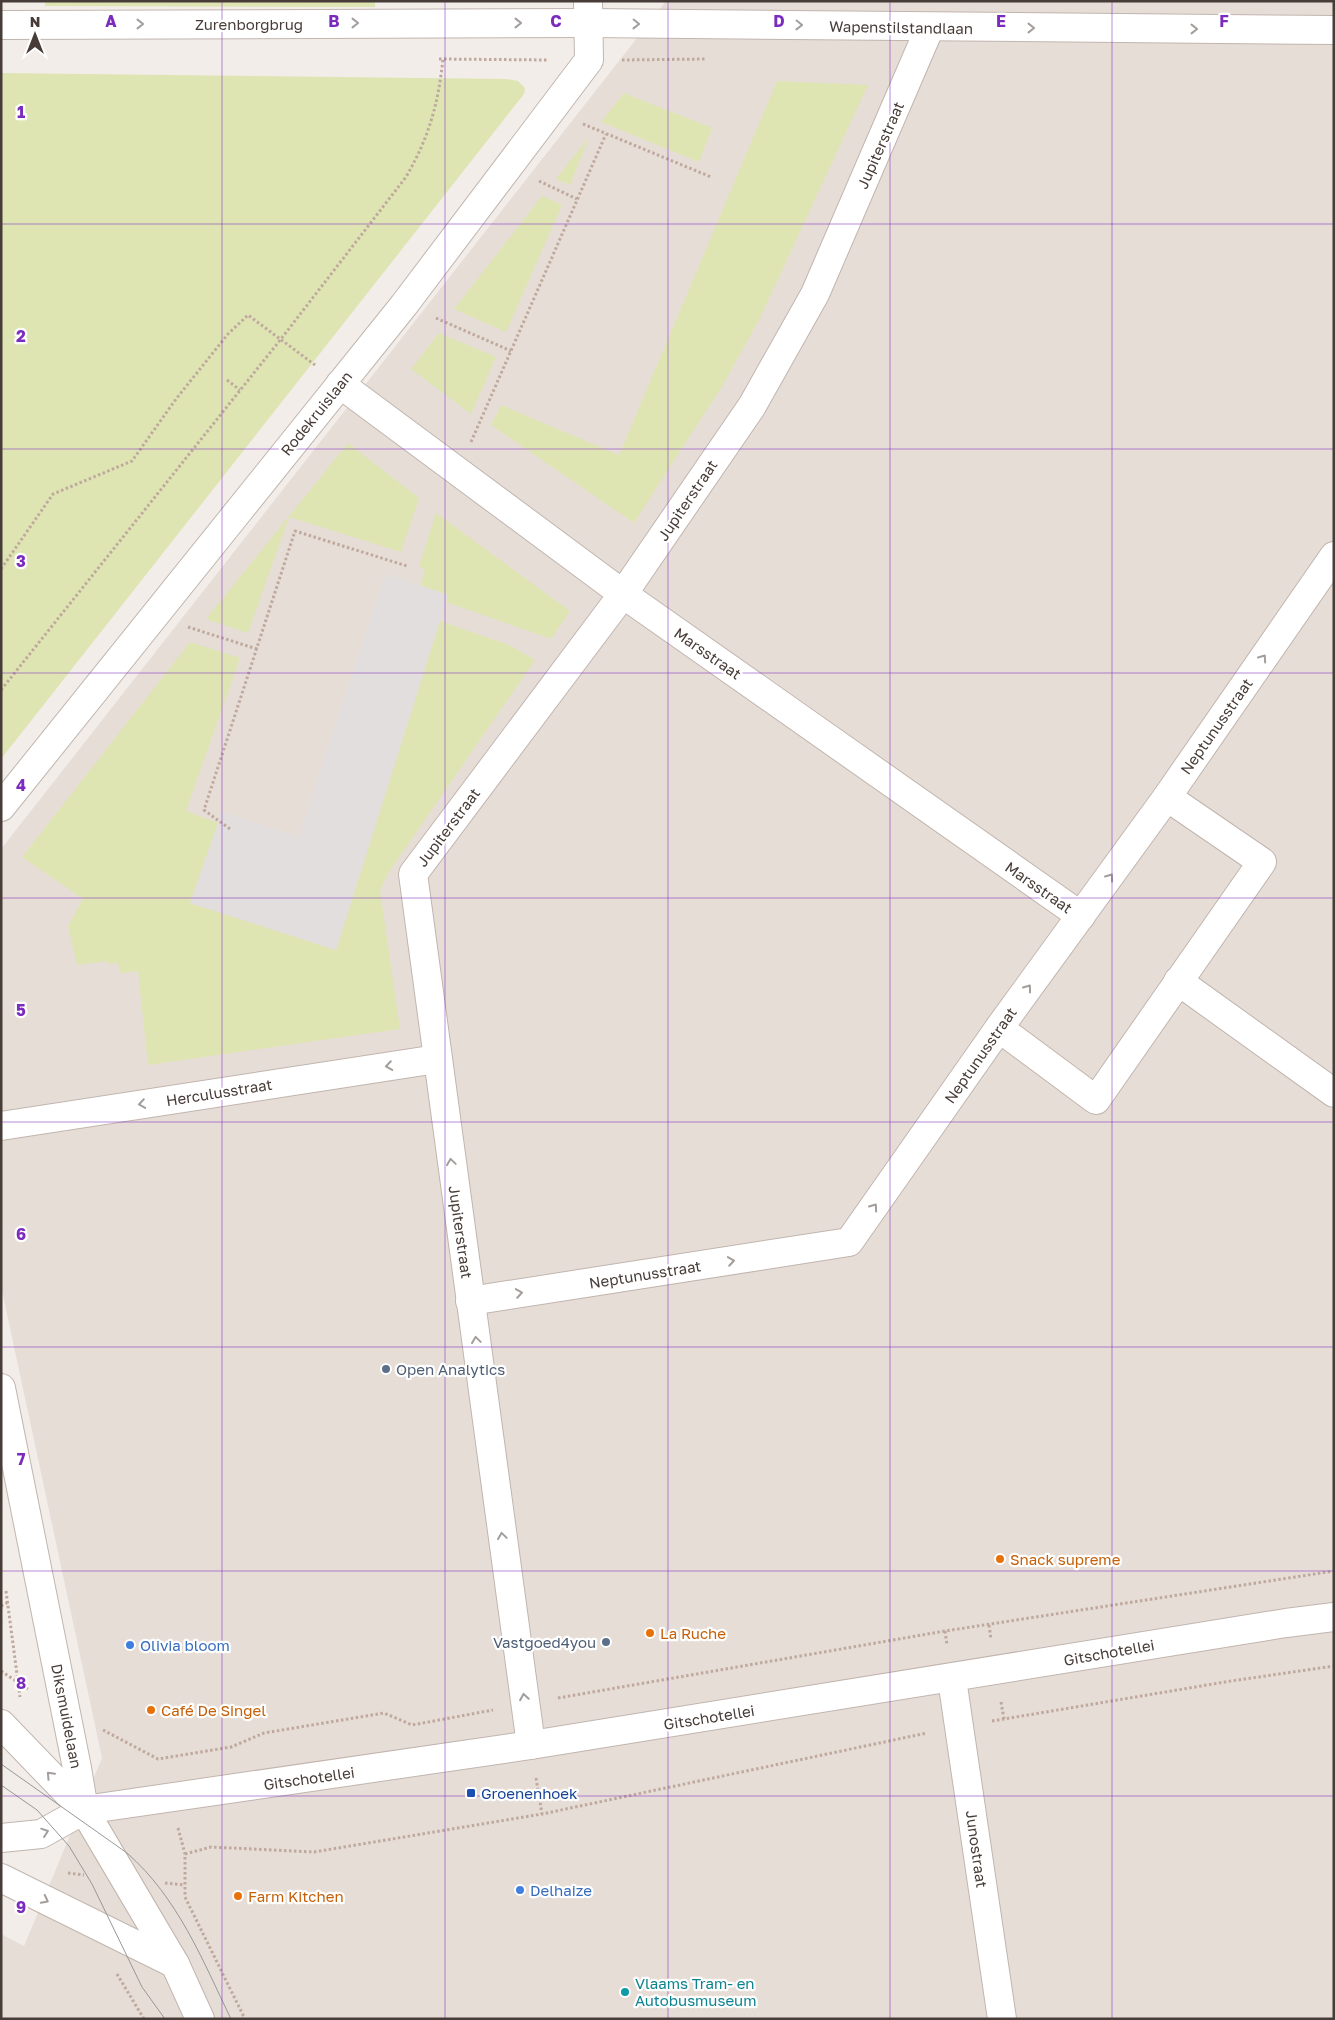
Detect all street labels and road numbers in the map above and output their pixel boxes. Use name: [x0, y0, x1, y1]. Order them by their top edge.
street label: Zurenborgbrug: [195, 15, 303, 33]
street label: Wapenstilstandlaan: [829, 17, 973, 37]
street label: Jupiterstraat: [853, 99, 907, 191]
street label: Rodekruislaan: [276, 367, 356, 459]
street label: Jupiterstraat: [653, 456, 721, 544]
street label: Marsstraat: [671, 623, 745, 683]
street label: Neptunusstraat: [1176, 675, 1256, 777]
street label: Jupiterstraat: [413, 784, 483, 870]
street label: Marsstraat: [1002, 857, 1076, 917]
street label: Neptunusstraat: [940, 1004, 1020, 1106]
street label: Herculusstraat: [165, 1075, 273, 1109]
street label: Jupiterstraat: [446, 1184, 476, 1280]
street label: Neptunusstraat: [588, 1256, 702, 1292]
street label: Gitschotellei: [1062, 1635, 1156, 1669]
street label: Diksmuidelaan: [48, 1662, 86, 1770]
street label: Gitschotellei: [662, 1701, 756, 1733]
street label: Gitschotellei: [262, 1763, 356, 1793]
street label: Junostraat: [963, 1809, 991, 1889]

